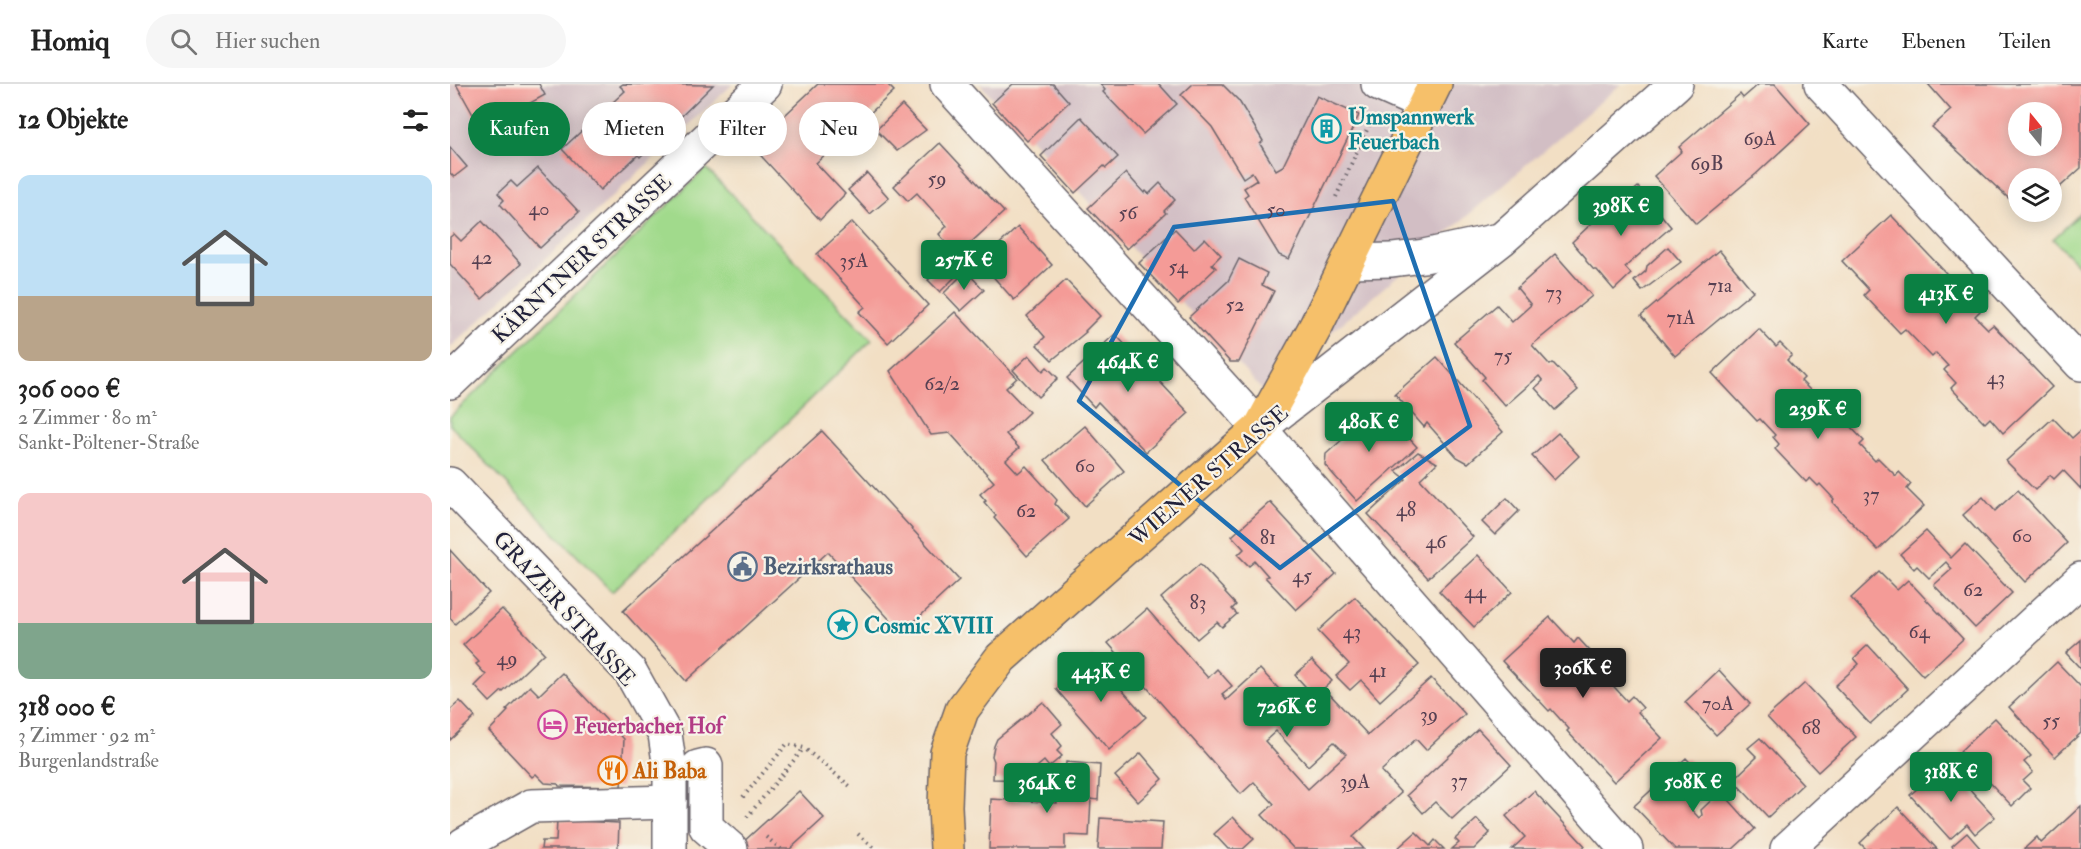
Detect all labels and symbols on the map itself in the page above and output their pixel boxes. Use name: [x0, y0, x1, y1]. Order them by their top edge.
north arrow: [2008, 102, 2062, 156]
place label: Umspannwerk Feuerbach: [1348, 103, 1475, 156]
building icon: Umspannwerk Feuerbach: [1311, 113, 1343, 145]
house number: 69A: [1743, 126, 1777, 151]
house number: 69B: [1690, 151, 1724, 176]
house number: 59: [927, 166, 947, 191]
street label: KÄRNTNER STRASSE: [486, 168, 678, 349]
pin: 398K €: [1572, 186, 1670, 237]
house number: 40: [528, 196, 550, 221]
house number: 50: [1267, 197, 1285, 222]
house number: 56: [1119, 200, 1138, 225]
pin: 257K €: [915, 240, 1013, 291]
house number: 42: [472, 245, 492, 270]
house number: 35A: [839, 248, 869, 273]
house number: 54: [1168, 254, 1189, 279]
house number: 71a: [1708, 273, 1733, 298]
pin: 413K €: [1897, 274, 1995, 325]
house number: 73: [1546, 280, 1562, 305]
house number: 52: [1226, 292, 1244, 317]
house number: 71A: [1666, 305, 1696, 330]
pin: 464K €: [1079, 342, 1177, 393]
house number: 75: [1494, 343, 1512, 368]
house number: 43: [1987, 365, 2005, 390]
house number: 62/2: [924, 371, 960, 396]
pin: 239K €: [1769, 389, 1867, 440]
street label: WIENER STRASSE: [1123, 399, 1294, 553]
pin: 480K €: [1320, 402, 1418, 453]
house number: 60: [1075, 453, 1095, 478]
house number: 37: [1863, 482, 1879, 507]
house number: 48: [1396, 497, 1416, 522]
house number: 62: [1016, 498, 1036, 523]
house number: 60: [2012, 523, 2032, 548]
street label: GRAZER STRASSE: [487, 525, 642, 692]
house number: 81: [1260, 525, 1276, 550]
house number: 46: [1426, 529, 1447, 554]
public building icon: Bezirksrathaus: [726, 550, 758, 582]
place label: Bezirksrathaus: [763, 553, 893, 581]
house number: 45: [1292, 563, 1312, 588]
house number: 62: [1963, 577, 1983, 602]
house number: 44: [1464, 579, 1487, 604]
house number: 83: [1189, 590, 1207, 615]
place icon: Cosmic XVIII: [827, 609, 859, 641]
place label: Cosmic XVIII: [864, 612, 994, 640]
house number: 43: [1343, 619, 1361, 644]
house number: 64: [1909, 619, 1931, 644]
house number: 49: [496, 646, 518, 671]
pin: 306K €: [1534, 648, 1632, 699]
pin: 443K €: [1052, 652, 1150, 703]
house number: 41: [1369, 658, 1387, 683]
pin: 726K €: [1238, 687, 1336, 738]
house number: 70A: [1702, 691, 1734, 716]
house number: 39: [1420, 702, 1438, 727]
house number: 55: [2042, 708, 2060, 733]
hotel icon: Feuerbacher Hof: [537, 709, 569, 741]
place label: Feuerbacher Hof: [574, 712, 727, 740]
house number: 68: [1801, 715, 1821, 740]
pin: 318K €: [1902, 752, 2000, 803]
restaurant icon: Ali Baba: [596, 754, 628, 786]
place label: Ali Baba: [632, 757, 707, 785]
pin: 508K €: [1644, 762, 1742, 813]
pin: 364K €: [998, 763, 1096, 814]
house number: 37: [1451, 768, 1467, 793]
house number: 39A: [1340, 769, 1371, 794]

